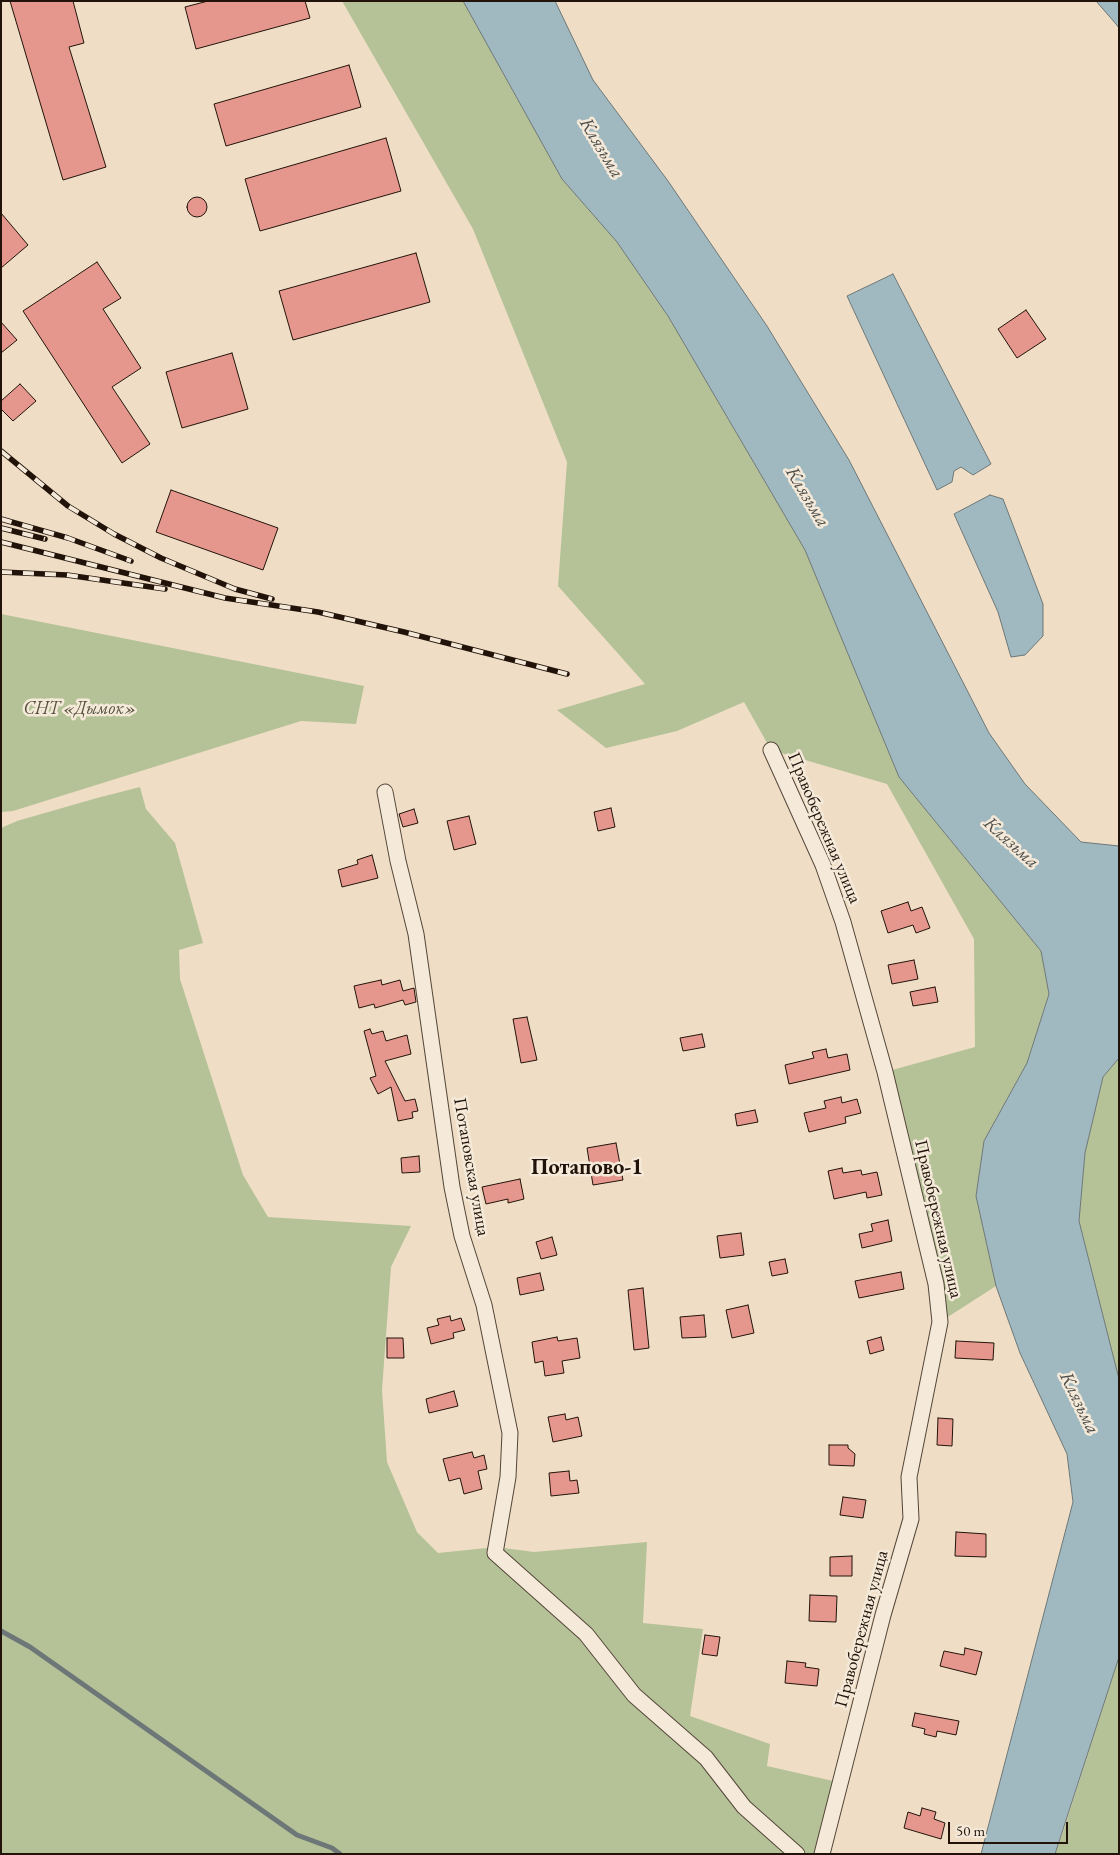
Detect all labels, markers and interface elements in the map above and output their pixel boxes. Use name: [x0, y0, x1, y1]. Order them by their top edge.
water label: Клязьма: [574, 114, 628, 182]
water label: Клязьма: [780, 463, 834, 531]
park label: СНТ «Дымок»: [24, 698, 136, 720]
street label: Правобережная улица: [782, 749, 866, 907]
water label: Клязьма: [979, 812, 1043, 874]
street label: Потаповская улица: [448, 1096, 494, 1238]
street label: Правобережная улица: [909, 1138, 967, 1300]
district label: Потапово-1: [531, 1155, 643, 1181]
water label: Клязьма: [1054, 1368, 1104, 1438]
street label: Правобережная улица: [831, 1548, 893, 1710]
scale bar: [950, 1812, 1070, 1844]
text: 50 m: [956, 1821, 985, 1840]

